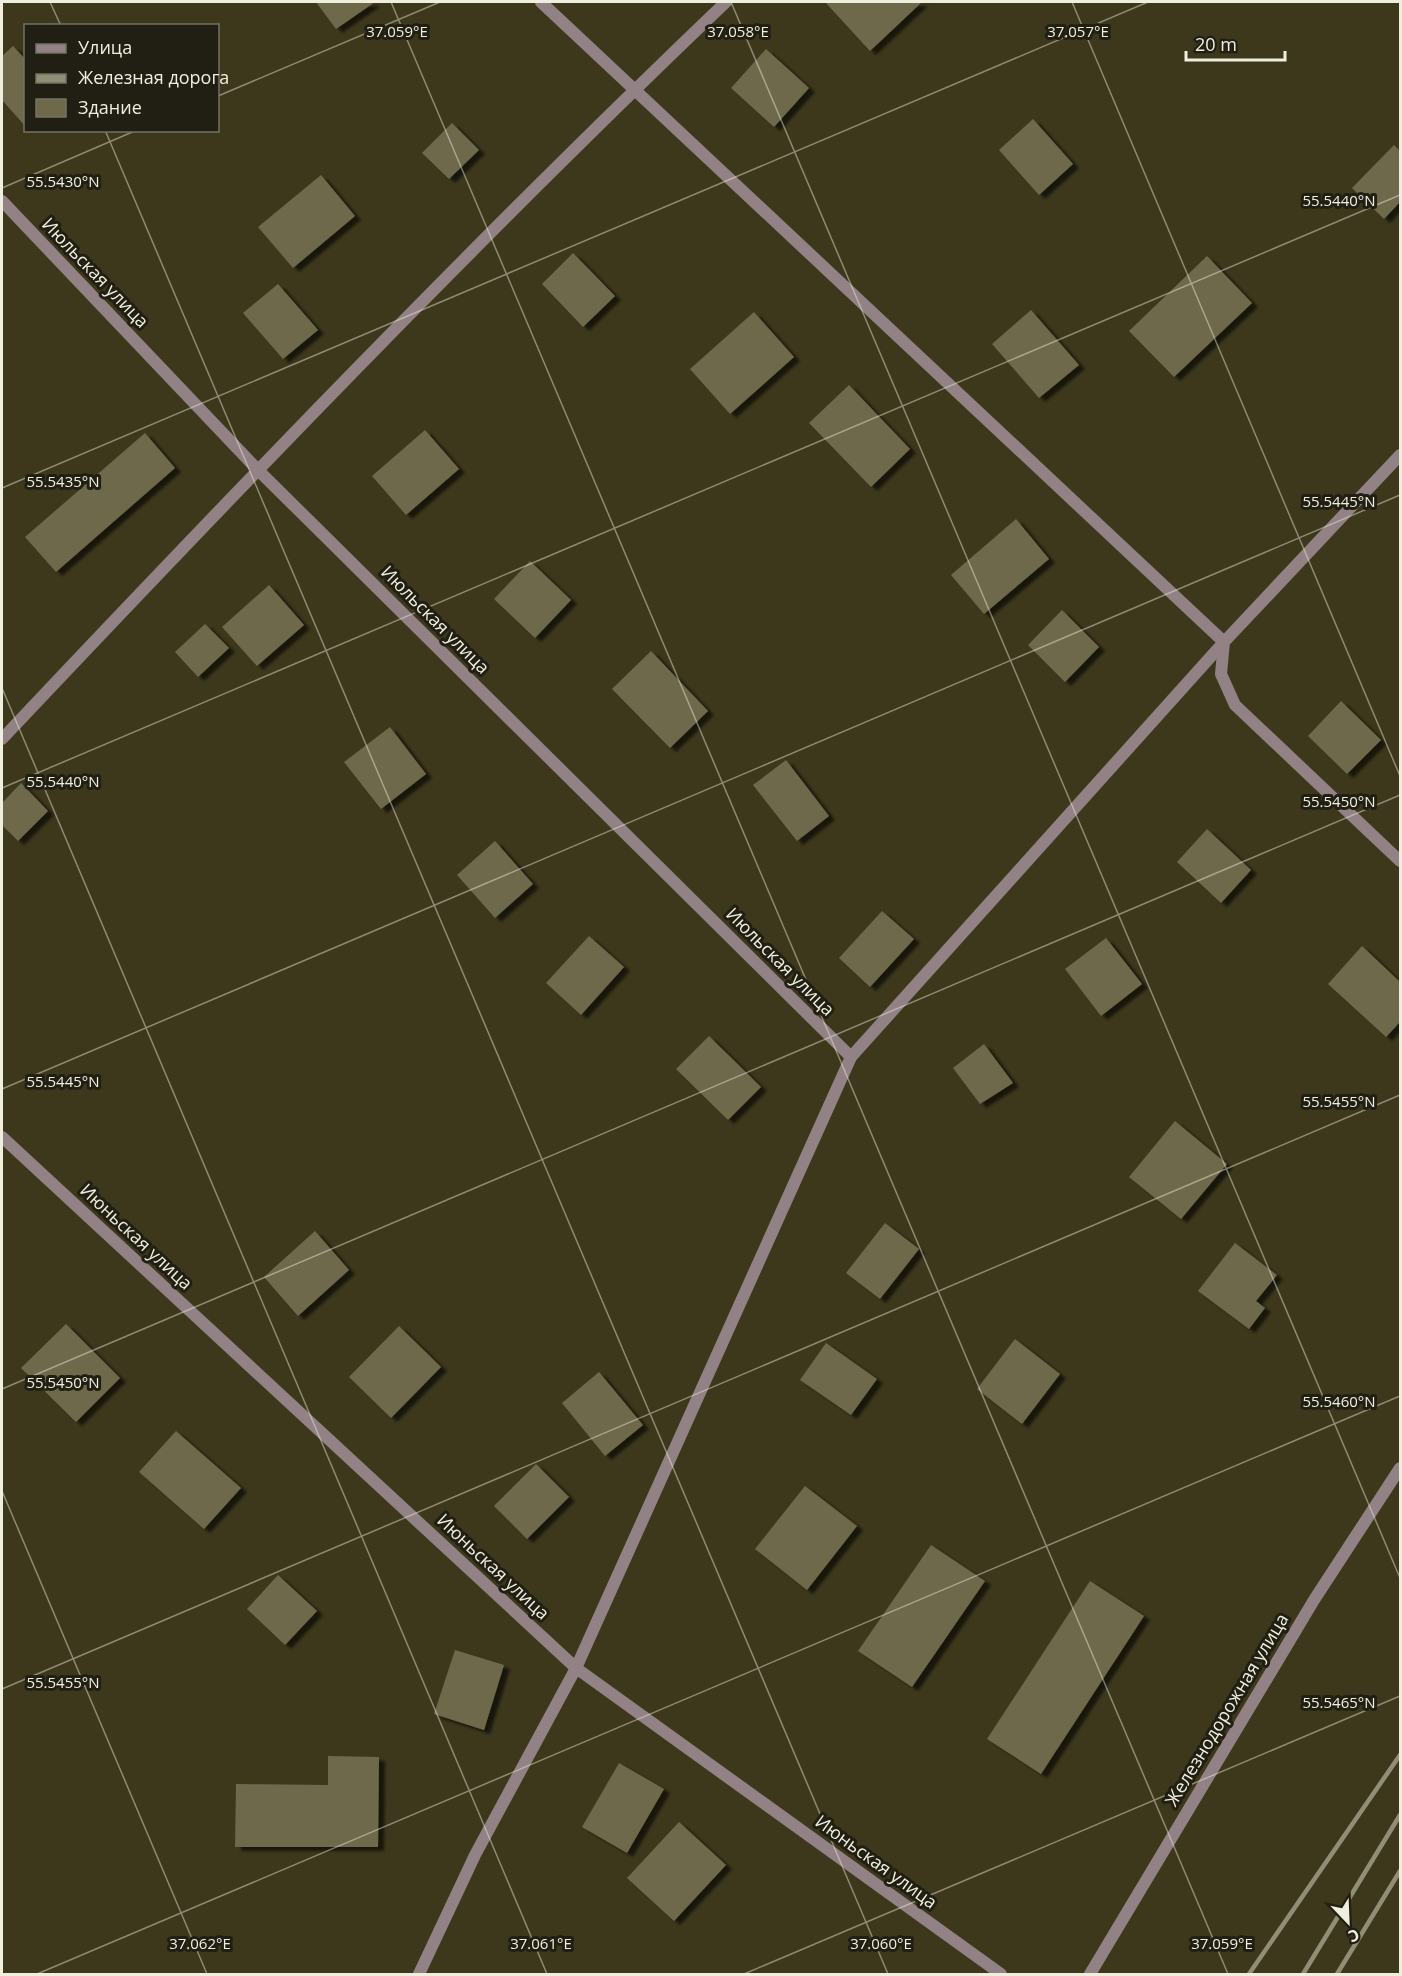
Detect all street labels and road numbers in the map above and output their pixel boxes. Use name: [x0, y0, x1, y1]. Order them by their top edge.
street label: Июльская улица: [37, 212, 154, 332]
street label: Июльская улица: [376, 560, 495, 679]
street label: Июльская улица: [721, 902, 840, 1021]
street label: Июньская улица: [75, 1178, 198, 1295]
street label: Июньская улица: [432, 1508, 555, 1625]
street label: Железнодорожная улица: [1159, 1609, 1293, 1810]
street label: Июньская улица: [811, 1809, 942, 1914]

